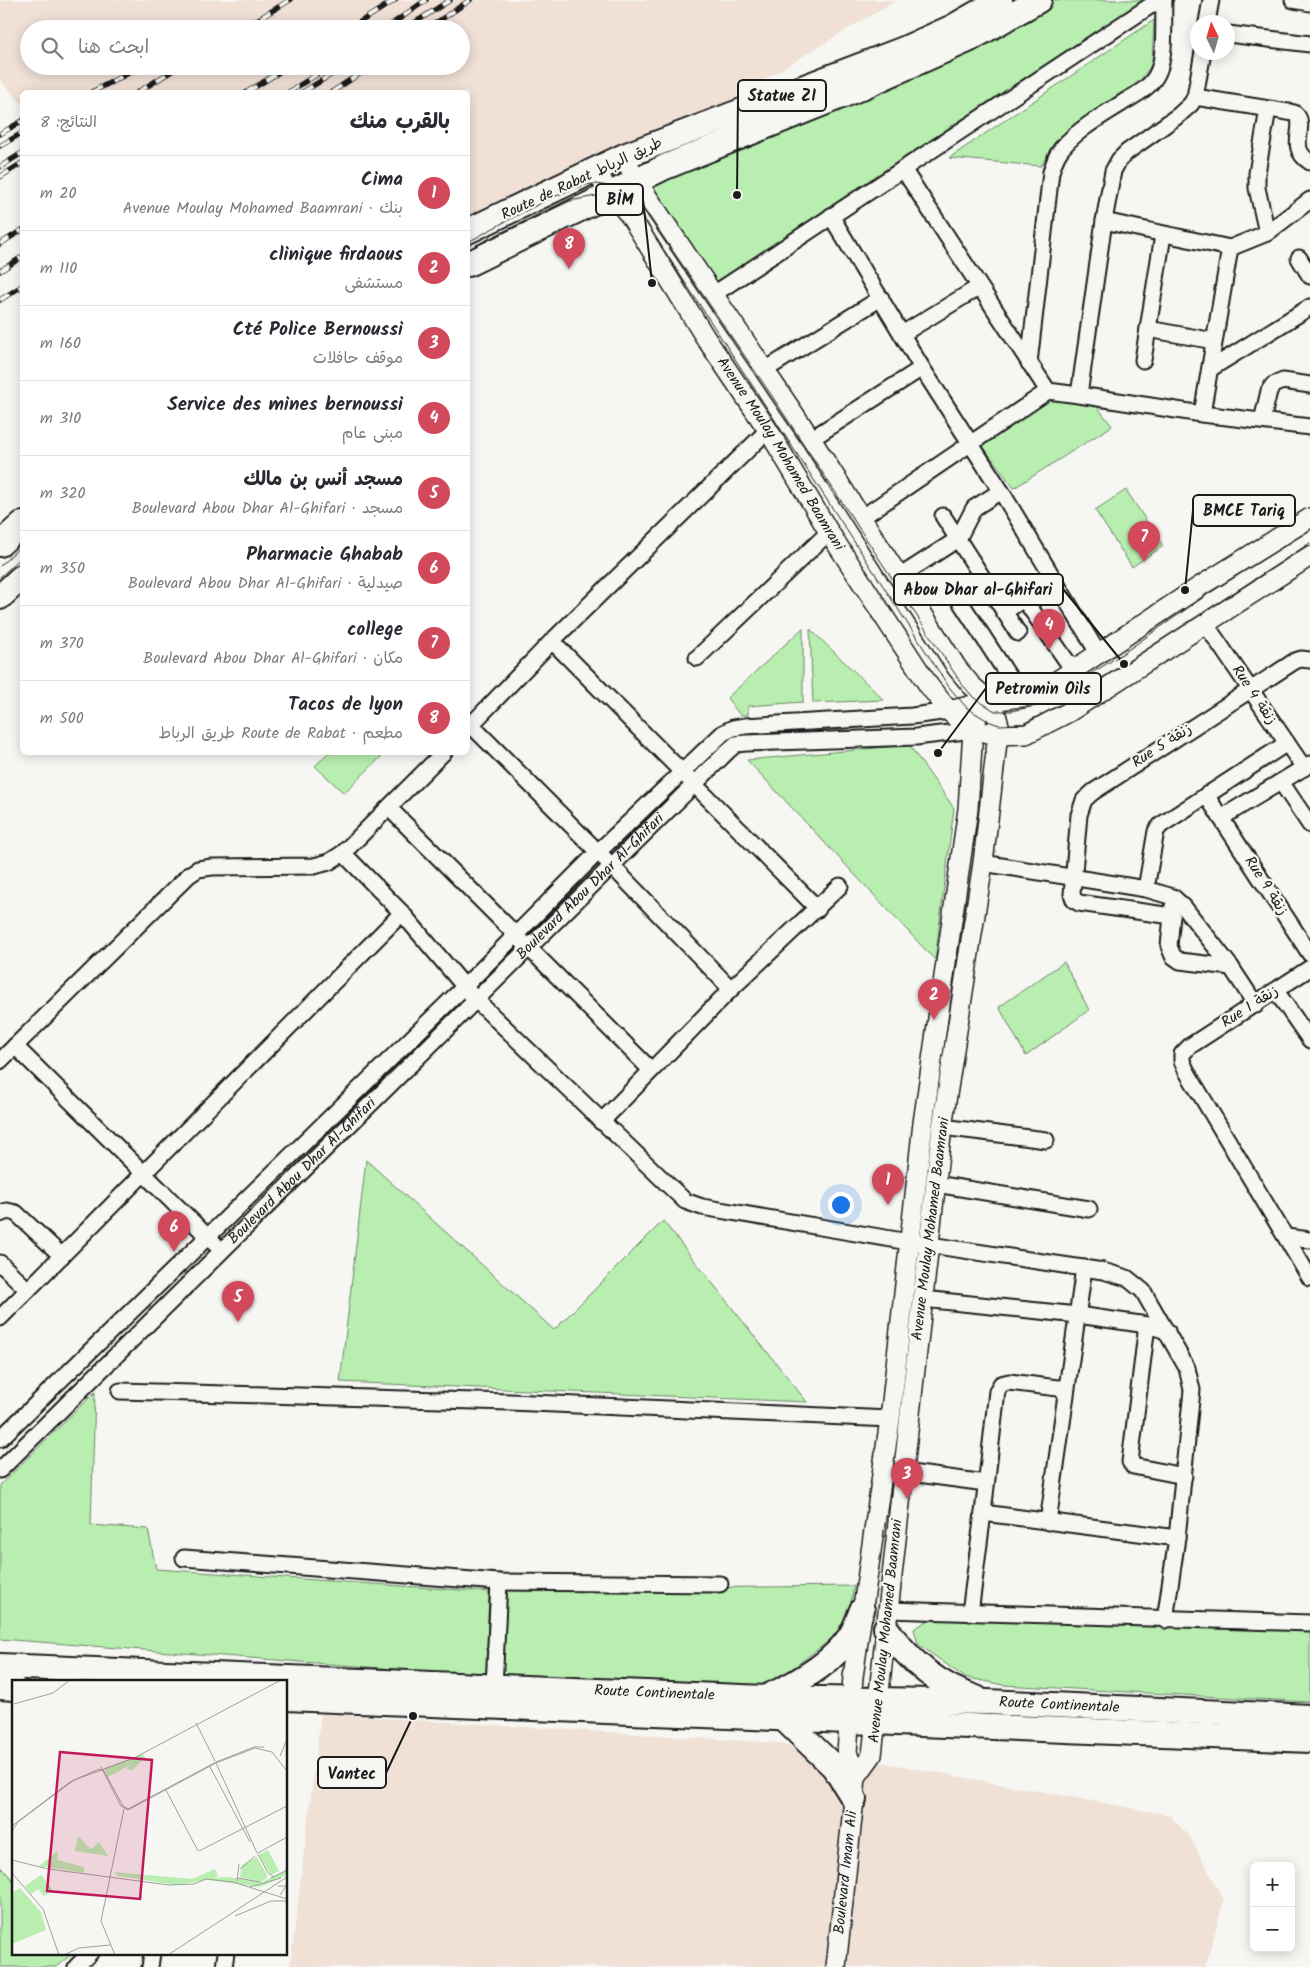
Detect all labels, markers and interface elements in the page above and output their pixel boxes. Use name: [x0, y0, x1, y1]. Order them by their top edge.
north arrow: [1190, 15, 1235, 60]
search box: [20, 20, 470, 75]
text: ابحث هنا: [78, 33, 149, 63]
icon: search: [38, 34, 66, 62]
callout: Statue ZI: [738, 80, 826, 111]
text: Statue ZI: [748, 84, 816, 109]
text: بالقرب منك: [350, 106, 450, 139]
text: النتائج: 8: [40, 110, 97, 135]
street label: Route de Rabat طريق الرباط: [497, 131, 667, 227]
text: Cima: [361, 165, 403, 195]
text: 20 m: [40, 181, 76, 206]
text: 1: [432, 181, 436, 206]
callout: BİM: [596, 184, 643, 215]
text: BİM: [606, 188, 634, 213]
text: بنك · Avenue Moulay Mohamed Baamrani: [123, 196, 403, 221]
pin: 8: [553, 228, 585, 269]
text: clinique firdaous: [269, 240, 403, 270]
text: 110 m: [40, 256, 77, 281]
text: 2: [429, 256, 439, 281]
text: مستشفى: [344, 271, 403, 296]
text: Cté Police Bernoussi: [233, 315, 403, 345]
text: 160 m: [40, 331, 81, 356]
text: 3: [430, 331, 438, 356]
text: موقف حافلات: [313, 346, 403, 371]
street label: Avenue Moulay Mohamed Baamrani: [710, 352, 851, 557]
text: Service des mines bernoussi: [167, 390, 403, 420]
text: 310 m: [40, 406, 81, 431]
text: 4: [430, 406, 438, 431]
text: مبنى عام: [342, 421, 403, 446]
text: مسجد أنس بن مالك: [243, 465, 403, 495]
text: 320 m: [40, 481, 86, 506]
text: 5: [430, 481, 438, 506]
callout: BMCE Tariq: [1193, 495, 1295, 526]
text: مسجد · Boulevard Abou Dhar Al-Ghifari: [132, 496, 403, 521]
text: BMCE Tariq: [1203, 499, 1285, 524]
pin: 7: [1128, 521, 1160, 562]
text: Pharmacie Ghabab: [246, 540, 403, 570]
text: 350 m: [40, 556, 85, 581]
text: 6: [430, 556, 438, 581]
text: صيدلية · Boulevard Abou Dhar Al-Ghifari: [128, 571, 403, 596]
callout: Abou Dhar al-Ghifari: [894, 574, 1063, 605]
text: Abou Dhar al-Ghifari: [904, 578, 1053, 603]
pin: 4: [1033, 609, 1065, 650]
text: college: [347, 615, 403, 645]
text: 370 m: [40, 631, 84, 656]
text: 7: [430, 631, 438, 656]
text: مكان · Boulevard Abou Dhar Al-Ghifari: [143, 646, 403, 671]
street label: Rue 4 زنقة: [1225, 660, 1283, 730]
callout: Petromin Oils: [986, 673, 1101, 704]
text: Petromin Oils: [996, 677, 1091, 702]
text: Tacos de lyon: [288, 690, 403, 720]
text: 500 m: [40, 706, 84, 731]
text: 8: [429, 706, 439, 731]
street label: Rue 5 زنقة: [1127, 718, 1197, 774]
text: مطعم · Route de Rabat طريق الرباط: [159, 721, 403, 746]
street label: Boulevard Abou Dhar Al-Ghifari: [511, 807, 671, 966]
street label: Rue 9 زنقة: [1238, 852, 1294, 920]
pin: 2: [918, 979, 950, 1020]
street label: Rue 1 زنقة: [1217, 979, 1283, 1035]
street label: Boulevard Abou Dhar Al-Ghifari: [223, 1091, 383, 1250]
street label: Avenue Moulay Mohamed Baamrani: [905, 1115, 957, 1342]
pin: 1: [872, 1164, 904, 1205]
your location: [828, 1192, 854, 1218]
pin: 6: [158, 1211, 190, 1252]
pin: 5: [222, 1281, 254, 1322]
pin: 3: [891, 1458, 923, 1499]
street label: Avenue Moulay Mohamed Baamrani: [862, 1517, 910, 1744]
street label: Route Continentale: [594, 1679, 715, 1708]
inset map: [12, 1680, 288, 1954]
street label: Route Continentale: [998, 1691, 1120, 1720]
callout: Vantec: [318, 1757, 386, 1788]
text: Vantec: [328, 1762, 376, 1787]
street label: Boulevard Imam Ali: [828, 1808, 865, 1935]
map controls: [1250, 1862, 1295, 1952]
button: +: [1250, 1862, 1295, 1907]
button: −: [1250, 1907, 1295, 1952]

